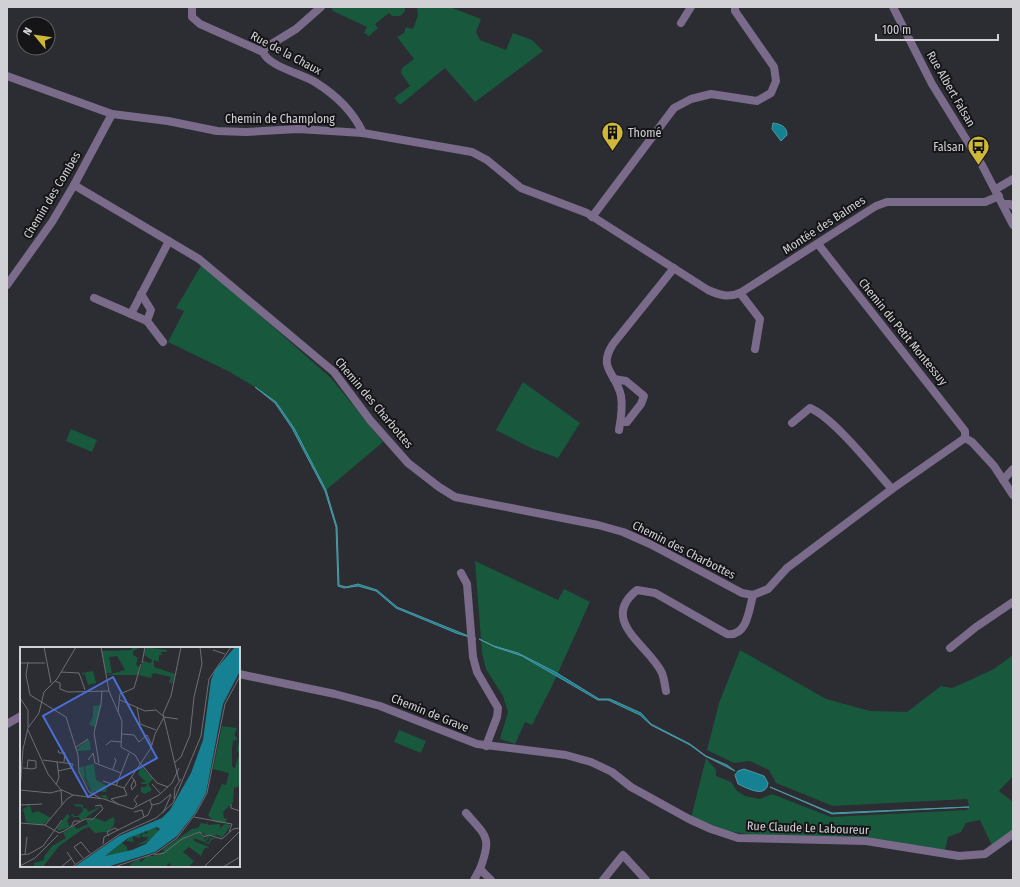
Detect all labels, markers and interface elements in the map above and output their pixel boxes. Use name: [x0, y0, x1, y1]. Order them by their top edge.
north arrow: [16, 16, 56, 56]
scale bar: [876, 16, 998, 42]
text: 100 m: [882, 23, 911, 37]
text: N: [20, 25, 35, 37]
street label: Rue de la Chaux: [248, 28, 324, 78]
street label: Rue Albert Falsan: [924, 49, 978, 129]
street label: Chemin de Champlong: [225, 112, 335, 126]
building icon: Thomé: [600, 120, 626, 153]
place label: Thomé: [628, 126, 661, 140]
bus stop icon: Falsan: [966, 134, 992, 167]
place label: Falsan: [933, 140, 964, 154]
street label: Chemin des Combes: [21, 149, 83, 241]
street label: Montée des Balmes: [780, 193, 868, 257]
street label: Chemin du Petit Montessuy: [856, 276, 951, 389]
street label: Chemin des Charbottes: [332, 355, 416, 451]
street label: Chemin des Charbottes: [630, 518, 738, 582]
inset map: [20, 647, 240, 867]
street label: Chemin de Grave: [389, 691, 471, 735]
street label: Rue Claude Le Laboureur: [747, 819, 870, 837]

